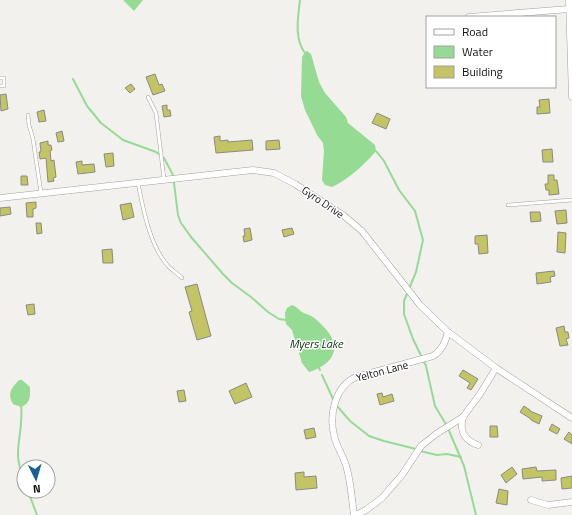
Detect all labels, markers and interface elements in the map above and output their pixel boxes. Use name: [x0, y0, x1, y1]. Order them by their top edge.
legend: [426, 16, 556, 88]
text: Road: [462, 22, 488, 41]
text: Water: [462, 42, 493, 61]
text: Building: [462, 62, 503, 81]
street label: Gyro Drive: [299, 182, 348, 222]
water label: Myers Lake: [289, 334, 344, 353]
street label: Yelton Lane: [354, 356, 410, 386]
north arrow: [16, 459, 56, 499]
text: N: [32, 481, 41, 497]

